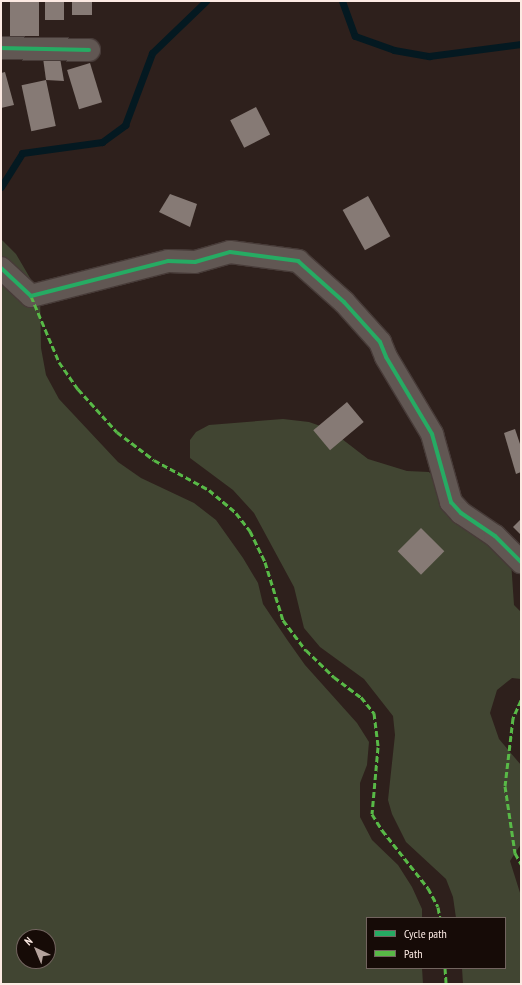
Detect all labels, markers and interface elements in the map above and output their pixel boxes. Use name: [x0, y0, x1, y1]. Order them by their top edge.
legend: [366, 917, 506, 969]
text: Cycle path: [404, 926, 447, 941]
north arrow: [16, 929, 56, 969]
text: N: [21, 934, 35, 948]
text: Path: [404, 946, 422, 961]

